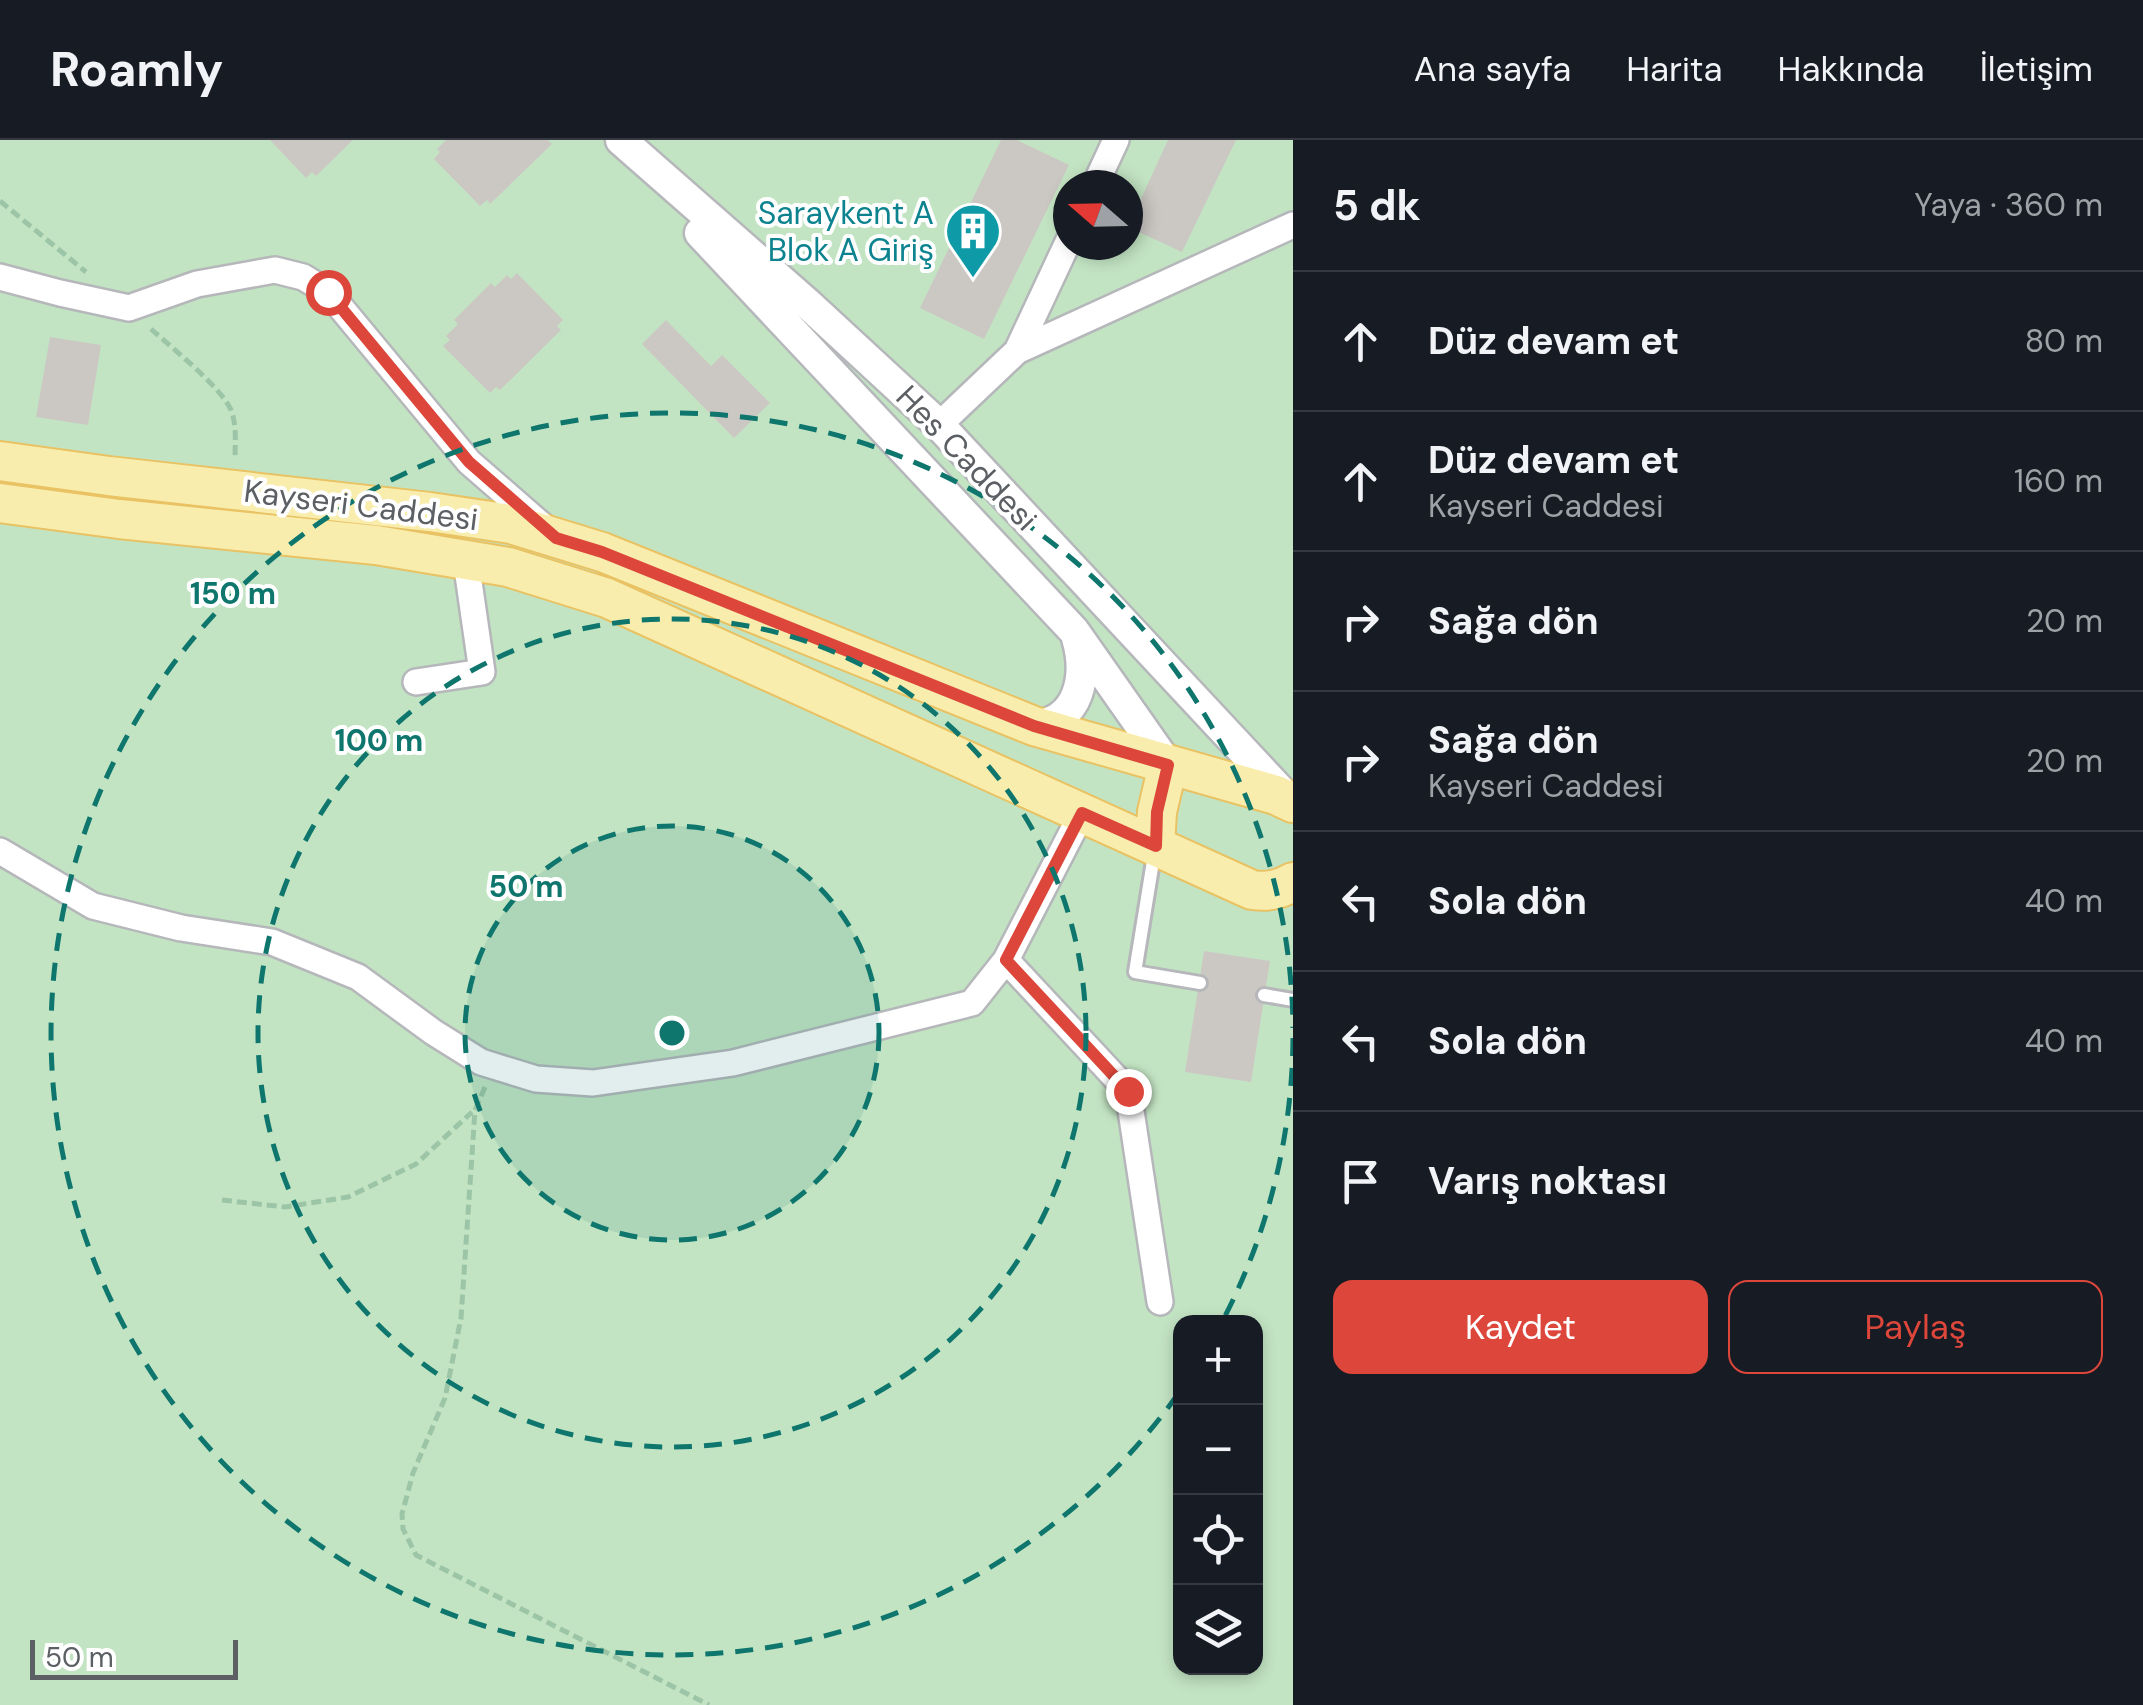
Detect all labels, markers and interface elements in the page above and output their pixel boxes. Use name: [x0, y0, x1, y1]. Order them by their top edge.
text: Roamly: [50, 38, 223, 101]
text: Ana sayfa: [1414, 46, 1571, 92]
text: Harita: [1626, 46, 1723, 92]
text: Hakkında: [1778, 46, 1925, 92]
text: İletişim: [1980, 46, 2093, 92]
north arrow: [1053, 170, 1143, 260]
text: 5 dk: [1333, 178, 1421, 233]
text: Yaya · 360 m: [1914, 184, 2103, 226]
place label: Saraykent A Blok A Giriş: [758, 192, 934, 271]
building icon: Saraykent A Blok A Giriş: [943, 201, 1003, 280]
route start: [306, 270, 352, 316]
icon: ahead: [1333, 314, 1388, 369]
text: Düz devam et: [1428, 316, 1679, 366]
text: 80 m: [2025, 320, 2103, 362]
street label: Hes Caddesi: [887, 376, 1047, 540]
text: Düz devam et: [1428, 435, 1679, 485]
icon: ahead: [1333, 454, 1388, 509]
text: 160 m: [2014, 460, 2103, 502]
street label: Kayseri Caddesi: [242, 470, 480, 540]
text: Kayseri Caddesi: [1428, 485, 1663, 527]
text: 150 m: [190, 574, 276, 613]
icon: right: [1333, 594, 1388, 649]
text: Sağa dön: [1428, 596, 1599, 646]
text: 20 m: [2026, 600, 2103, 642]
text: Sağa dön: [1428, 715, 1599, 765]
text: 100 m: [335, 721, 423, 760]
icon: right: [1333, 734, 1388, 789]
text: 20 m: [2026, 740, 2103, 782]
text: Kayseri Caddesi: [1428, 765, 1663, 807]
text: 50 m: [488, 867, 564, 906]
icon: left: [1333, 874, 1388, 929]
text: Sola dön: [1428, 876, 1587, 926]
text: 40 m: [2025, 880, 2103, 922]
icon: left: [1333, 1014, 1388, 1069]
centre of rings: [654, 1015, 690, 1051]
text: Sola dön: [1428, 1016, 1587, 1066]
text: 40 m: [2025, 1020, 2103, 1062]
route end: [1106, 1069, 1152, 1115]
icon: arrive: [1333, 1154, 1388, 1209]
text: Varış noktası: [1428, 1156, 1667, 1206]
button: Kaydet: [1333, 1280, 1708, 1374]
button: Paylaş: [1728, 1280, 2103, 1374]
map controls: [1173, 1315, 1263, 1675]
button: +: [1173, 1315, 1263, 1405]
button: −: [1173, 1405, 1263, 1495]
button: locate: [1173, 1495, 1263, 1585]
button: layers: [1173, 1585, 1263, 1675]
scale bar: [30, 1635, 238, 1680]
text: 50 m: [45, 1639, 114, 1676]

